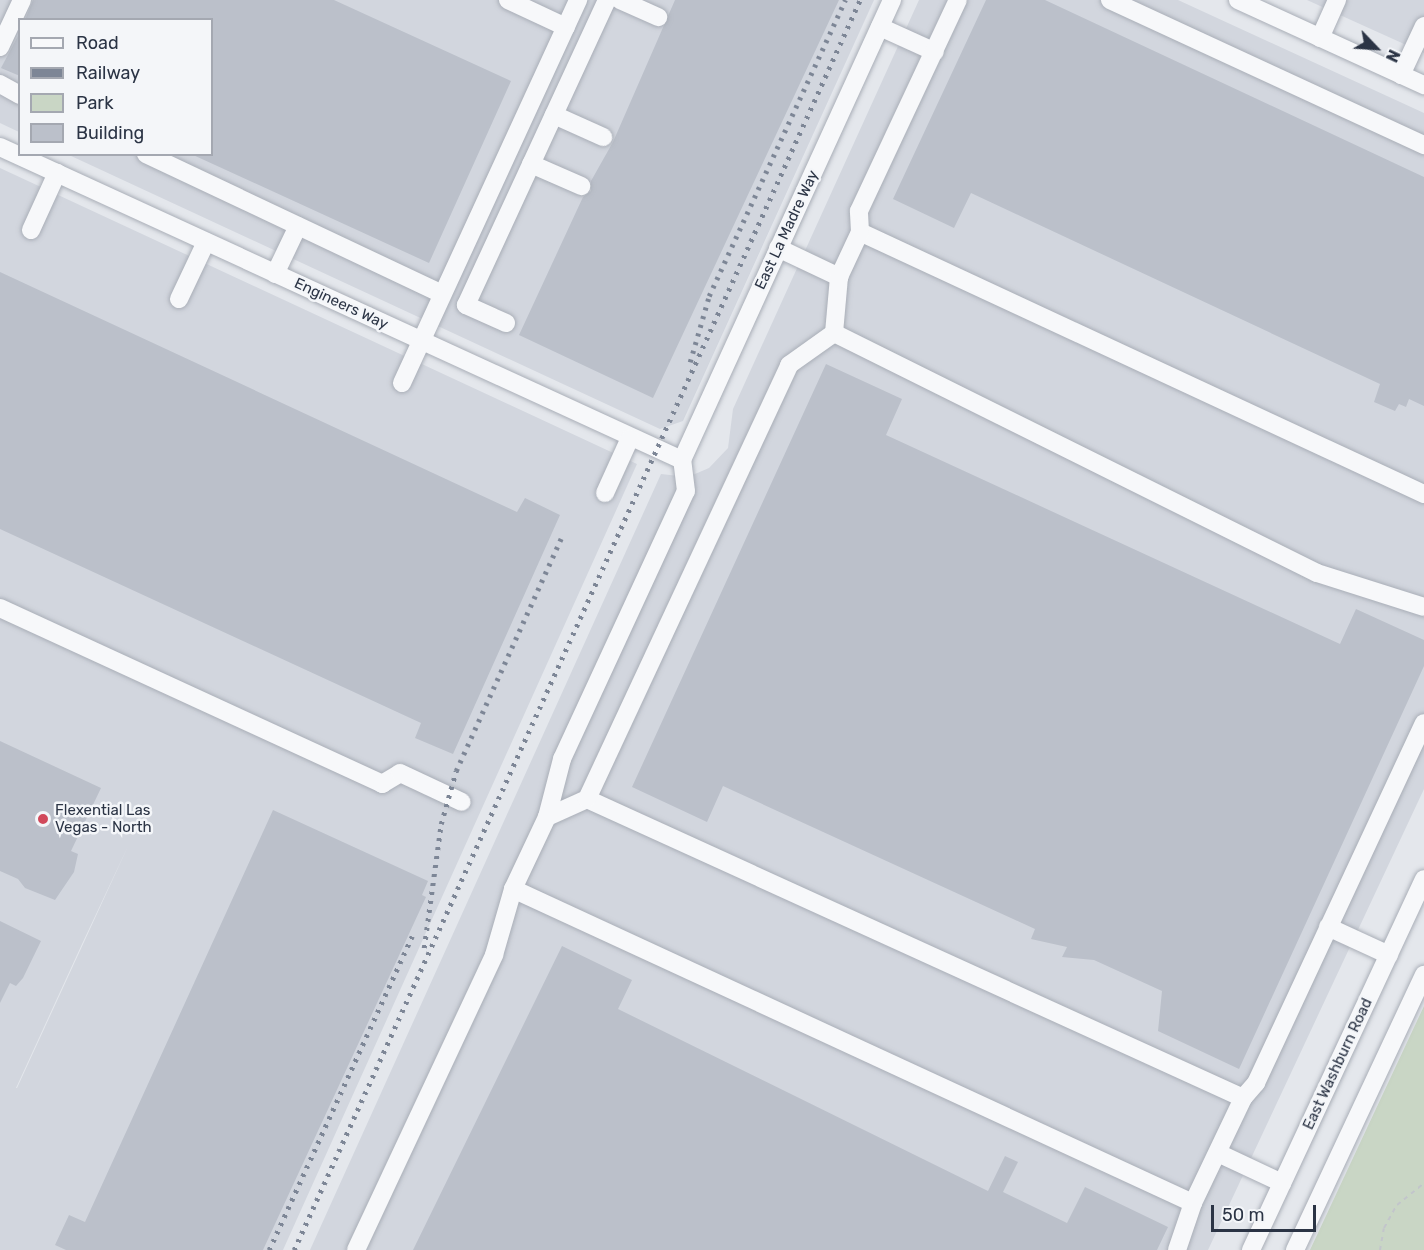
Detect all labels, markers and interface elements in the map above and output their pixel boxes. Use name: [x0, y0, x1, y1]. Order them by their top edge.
legend: [18, 18, 213, 156]
north arrow: [1346, 18, 1406, 78]
text: Road: [76, 32, 119, 54]
text: N: [1382, 47, 1404, 65]
text: Railway: [76, 62, 140, 84]
text: Park: [76, 92, 113, 114]
text: Building: [76, 122, 144, 144]
street label: East La Madre Way: [751, 167, 823, 293]
street label: Engineers Way: [291, 274, 391, 334]
place label: Flexential Las Vegas - North: [55, 801, 152, 836]
marker: Flexential Las Vegas - North: [36, 812, 50, 826]
street label: East Washburn Road: [1300, 995, 1376, 1133]
scale bar: [1214, 1193, 1319, 1231]
text: 50 m: [1222, 1204, 1265, 1226]

